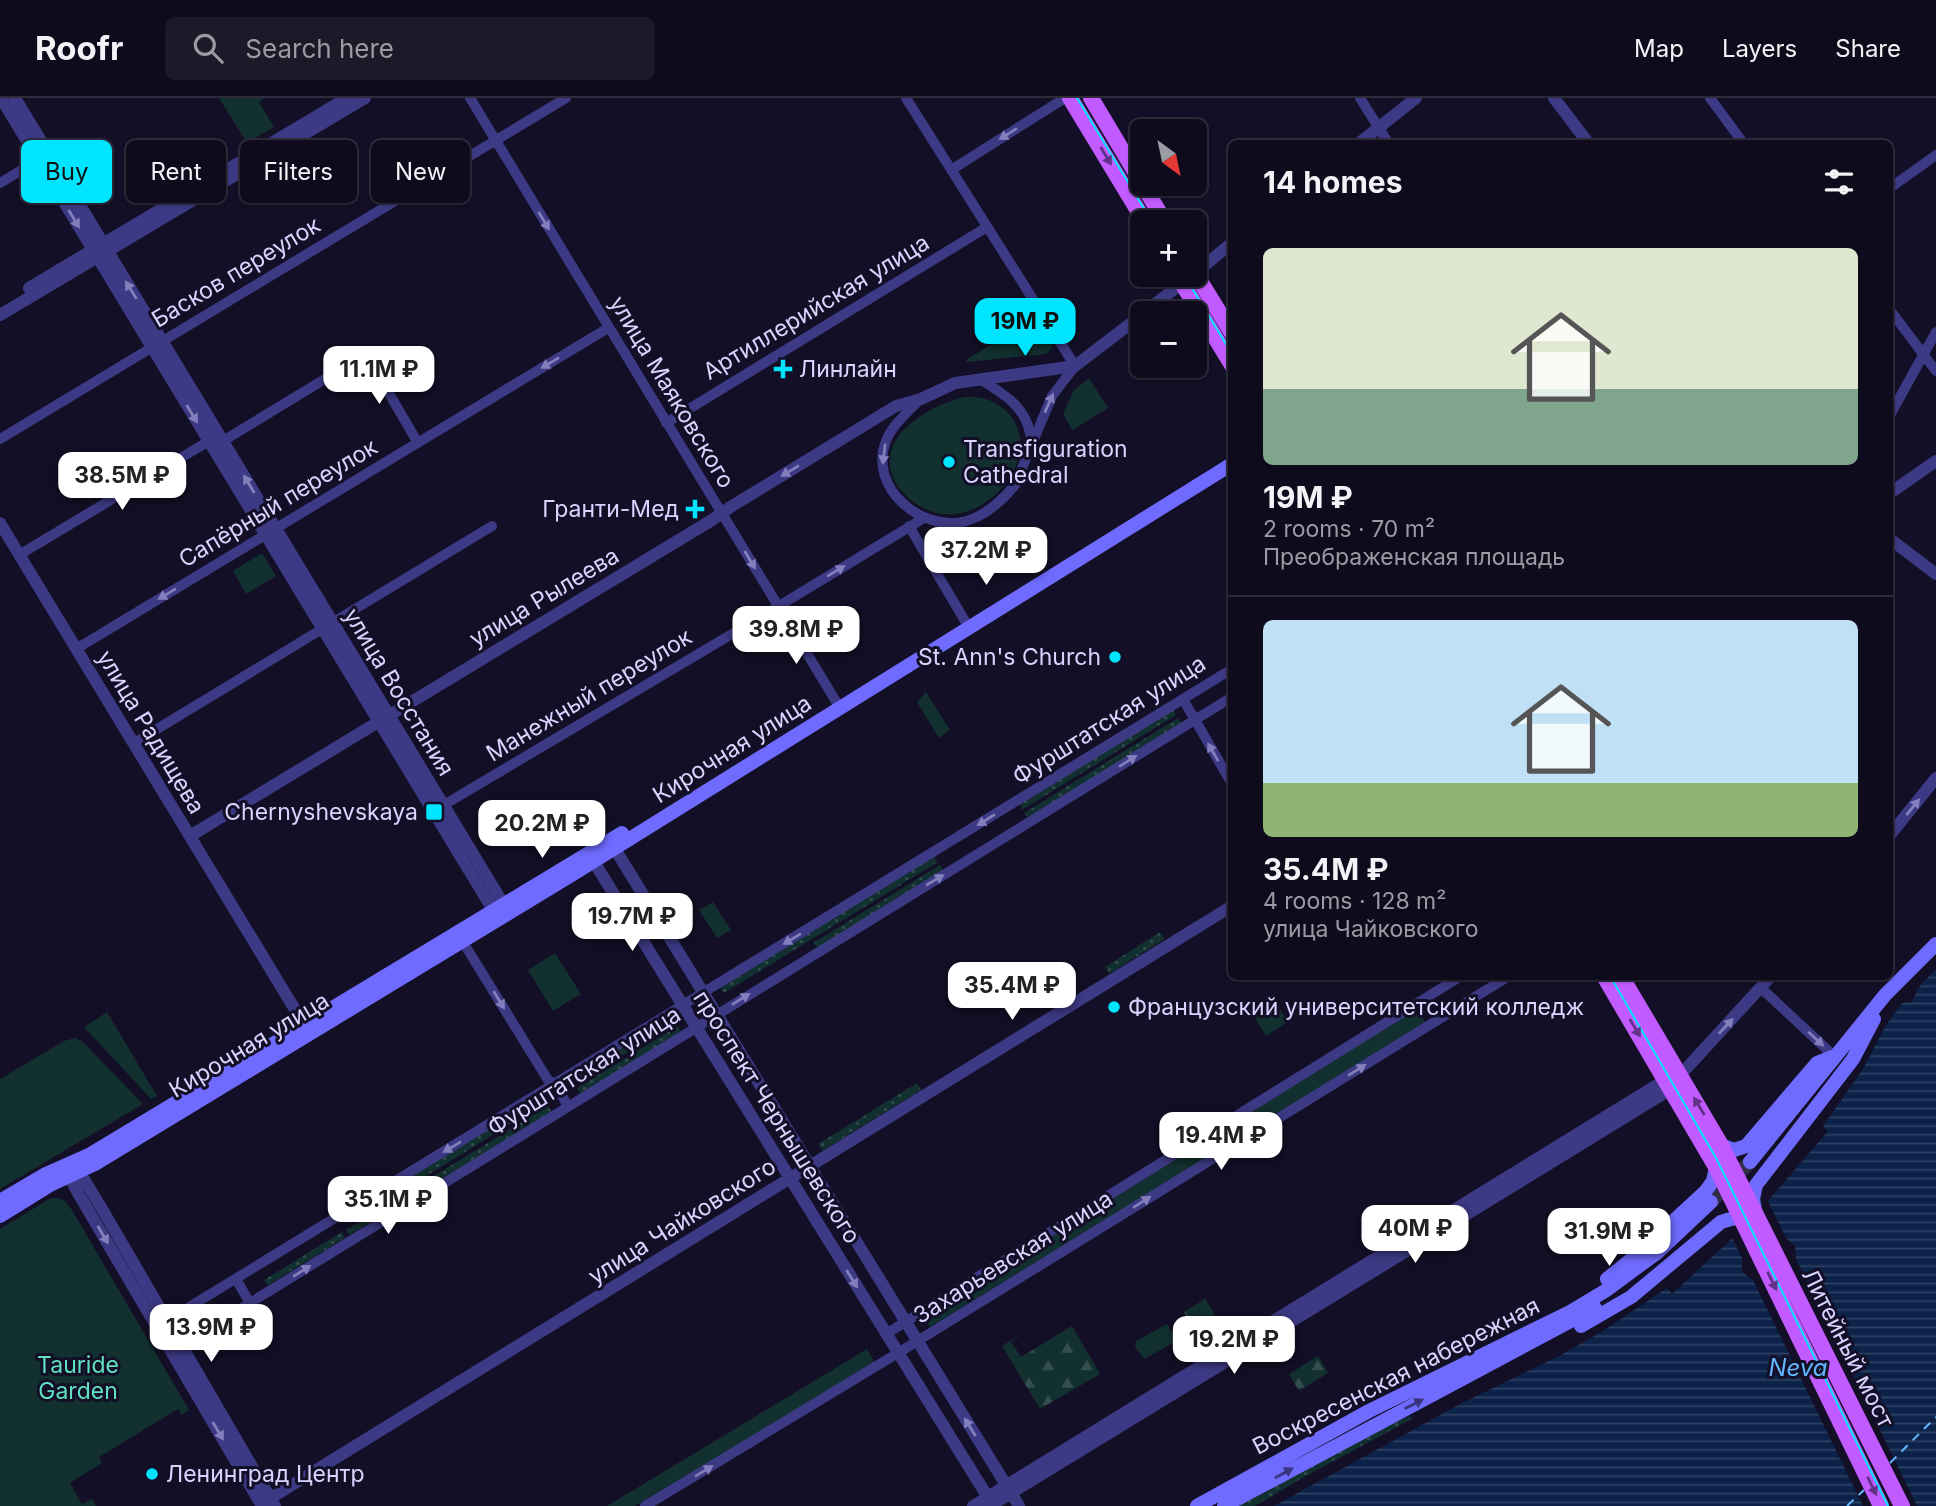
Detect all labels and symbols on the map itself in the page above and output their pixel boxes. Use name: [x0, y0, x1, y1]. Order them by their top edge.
north arrow: [1130, 119, 1208, 196]
one-way arrow: [998, 128, 1018, 141]
one-way arrow: [1099, 147, 1112, 166]
one-way arrow: [68, 210, 81, 229]
street label: Басков переулок: [147, 210, 326, 333]
one-way arrow: [537, 211, 550, 230]
street label: Артиллерийская улица: [698, 228, 934, 386]
one-way arrow: [124, 280, 137, 299]
street label: улица Маяковского: [604, 291, 740, 493]
pin: 19M ₽: [976, 299, 1074, 358]
pin: 11.1M ₽: [314, 346, 444, 406]
place label: Линлайн: [799, 355, 897, 383]
one-way arrow: [541, 357, 560, 369]
marker: Линлайн: [773, 359, 793, 379]
one-way arrow: [1043, 393, 1055, 413]
one-way arrow: [186, 404, 199, 423]
street label: Сапёрный переулок: [174, 432, 383, 573]
place label: Transfiguration Cathedral: [963, 435, 1128, 489]
one-way arrow: [879, 443, 890, 465]
pin: 38.5M ₽: [57, 452, 187, 512]
marker: Transfiguration Cathedral: [941, 454, 957, 470]
one-way arrow: [780, 464, 799, 477]
one-way arrow: [242, 475, 255, 494]
place label: Гранти-Мед: [542, 495, 679, 523]
marker: Гранти-Мед: [685, 499, 705, 519]
pin: 37.2M ₽: [921, 528, 1051, 587]
street label: улица Рылеева: [464, 541, 624, 653]
one-way arrow: [743, 550, 756, 570]
one-way arrow: [827, 564, 846, 577]
one-way arrow: [157, 588, 176, 601]
street label: улица Восстания: [338, 603, 460, 781]
pin: 39.8M ₽: [731, 606, 861, 666]
street label: Манежный переулок: [481, 622, 697, 767]
place label: St. Ann's Church: [918, 643, 1101, 671]
street label: улица Радищева: [91, 645, 211, 819]
street label: Фурштатская улица: [1007, 649, 1211, 791]
marker: St. Ann's Church: [1107, 649, 1123, 665]
street label: Кирочная улица: [648, 689, 816, 809]
one-way arrow: [1207, 742, 1220, 761]
one-way arrow: [1119, 755, 1138, 767]
place label: Chernyshevskaya: [224, 798, 418, 826]
one-way arrow: [1905, 798, 1920, 815]
pin: 20.2M ₽: [477, 800, 607, 860]
marker: Chernyshevskaya: [424, 802, 444, 822]
one-way arrow: [976, 813, 996, 826]
one-way arrow: [925, 874, 944, 886]
pin: 19.7M ₽: [567, 894, 697, 953]
one-way arrow: [783, 933, 802, 945]
pin: 35.4M ₽: [947, 962, 1077, 1022]
street label: проспект Чернышевского: [688, 985, 866, 1249]
street label: Кирочная улица: [164, 986, 334, 1104]
one-way arrow: [492, 990, 505, 1010]
one-way arrow: [731, 993, 750, 1006]
place label: Французский университетский колледж: [1128, 993, 1584, 1021]
marker: Французский университетский колледж: [1106, 999, 1122, 1015]
street label: Фурштатская улица: [482, 1000, 686, 1142]
one-way arrow: [1717, 1018, 1733, 1035]
one-way arrow: [1629, 1019, 1641, 1038]
one-way arrow: [1807, 1030, 1824, 1046]
one-way arrow: [1347, 1063, 1366, 1076]
one-way arrow: [1692, 1097, 1705, 1116]
pin: 19.4M ₽: [1156, 1112, 1286, 1172]
one-way arrow: [442, 1141, 461, 1154]
street label: улица Чайковского: [583, 1152, 781, 1290]
pin: 35.1M ₽: [323, 1176, 453, 1236]
street label: Захарьевская улица: [908, 1184, 1118, 1330]
one-way arrow: [1133, 1196, 1152, 1209]
pin: 40M ₽: [1366, 1206, 1464, 1265]
pin: 31.9M ₽: [1544, 1208, 1674, 1268]
one-way arrow: [96, 1225, 108, 1245]
one-way arrow: [292, 1264, 311, 1277]
street label: Литейный мост: [1796, 1264, 1900, 1432]
one-way arrow: [846, 1269, 859, 1289]
one-way arrow: [1766, 1271, 1777, 1291]
street label: Воскресенская набережная: [1248, 1291, 1544, 1461]
pin: 13.9M ₽: [146, 1304, 276, 1364]
pin: 19.2M ₽: [1169, 1316, 1299, 1376]
park label: Tauride Garden: [37, 1351, 119, 1405]
water label: Neva: [1768, 1353, 1828, 1382]
one-way arrow: [1404, 1399, 1424, 1410]
one-way arrow: [964, 1418, 977, 1437]
one-way arrow: [212, 1421, 224, 1441]
place label: Ленинград Центр: [166, 1460, 365, 1488]
one-way arrow: [694, 1464, 713, 1477]
marker: Ленинград Центр: [144, 1466, 160, 1482]
one-way arrow: [1274, 1468, 1294, 1480]
one-way arrow: [1866, 1476, 1877, 1496]

